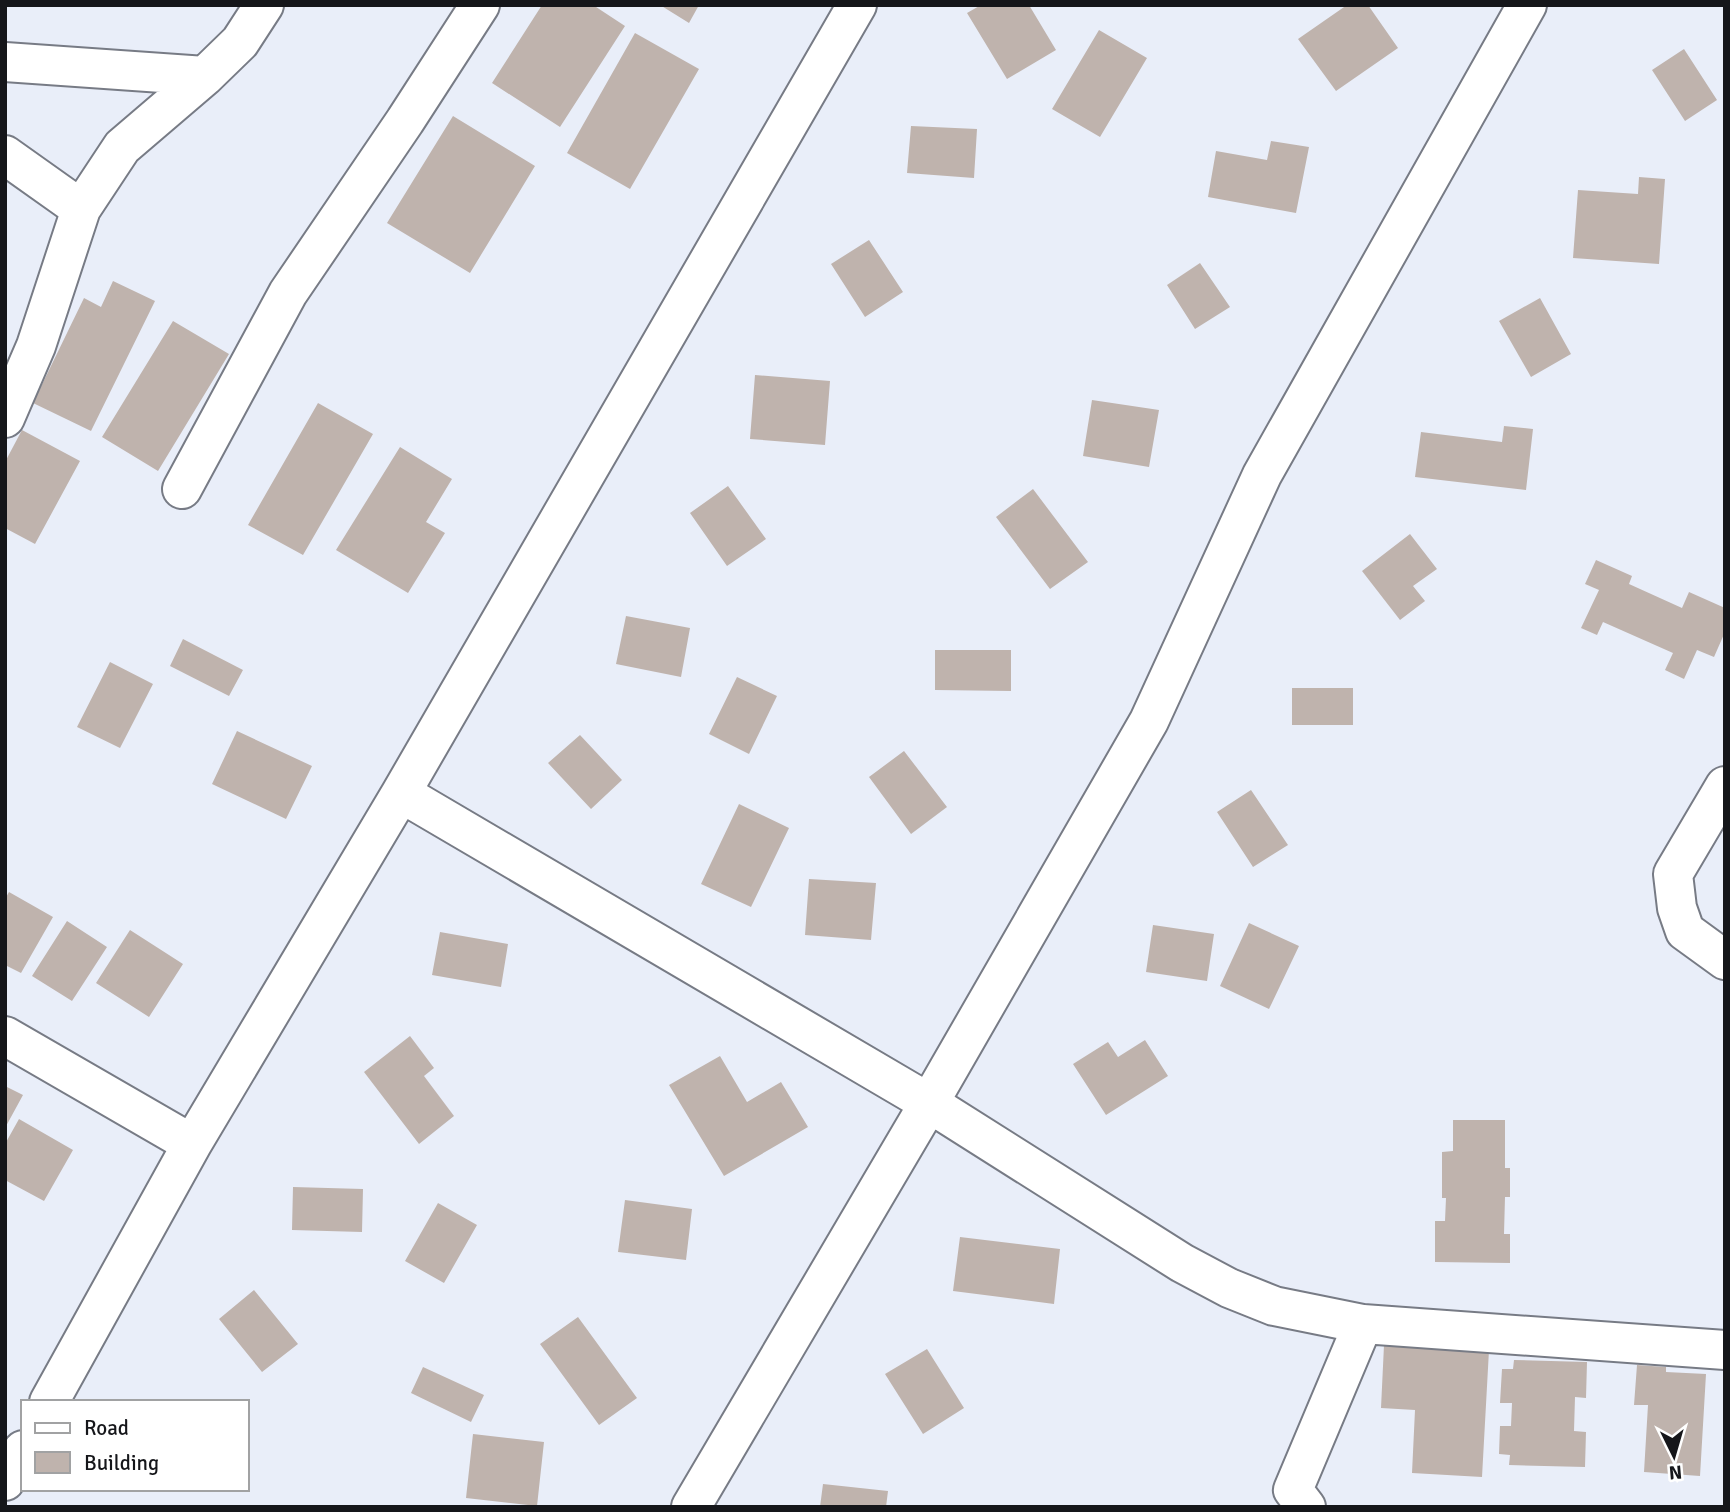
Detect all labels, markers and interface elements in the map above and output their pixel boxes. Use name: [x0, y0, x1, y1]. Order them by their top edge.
legend: [21, 1400, 248, 1491]
text: Road: [84, 1415, 129, 1441]
north arrow: [1639, 1421, 1709, 1491]
text: Building: [84, 1450, 159, 1476]
text: N: [1668, 1459, 1683, 1484]

